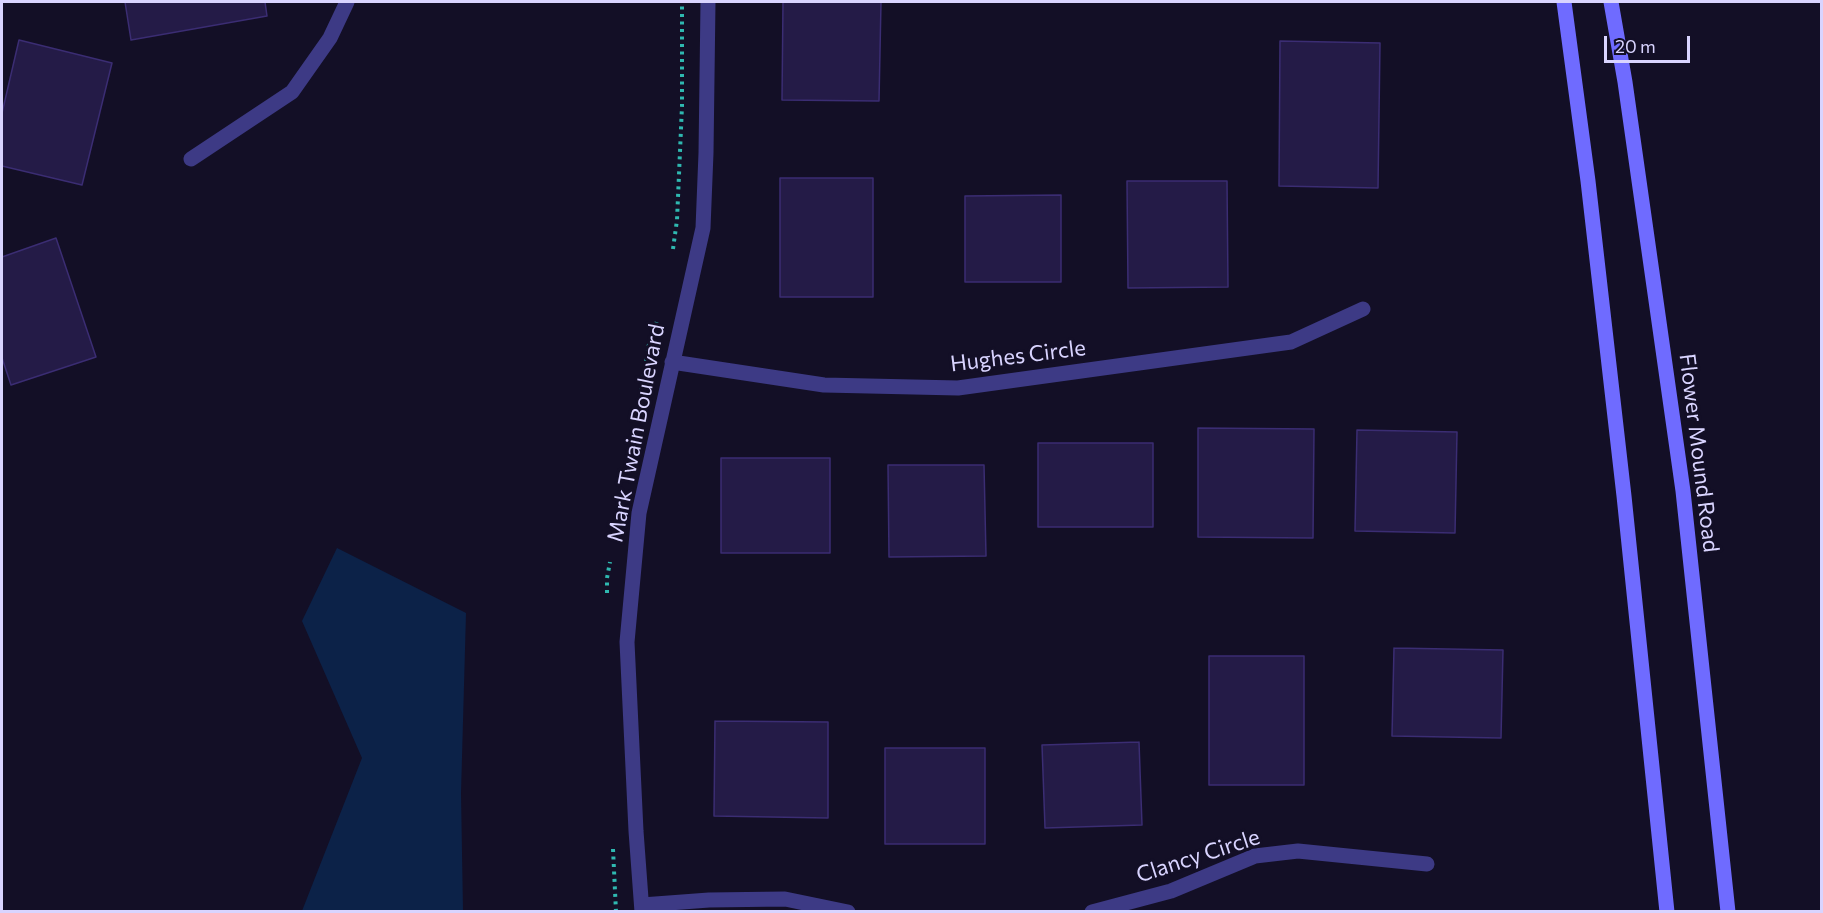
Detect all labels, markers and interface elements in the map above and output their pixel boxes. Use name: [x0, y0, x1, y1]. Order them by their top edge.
scale bar: [1607, 24, 1692, 62]
text: 20 m: [1615, 35, 1656, 57]
street label: Mark Twain Boulevard: [602, 322, 670, 544]
street label: Hughes Circle: [949, 335, 1087, 377]
street label: Flower Mound Road: [1674, 352, 1724, 554]
street label: Clancy Circle: [1133, 824, 1263, 888]

